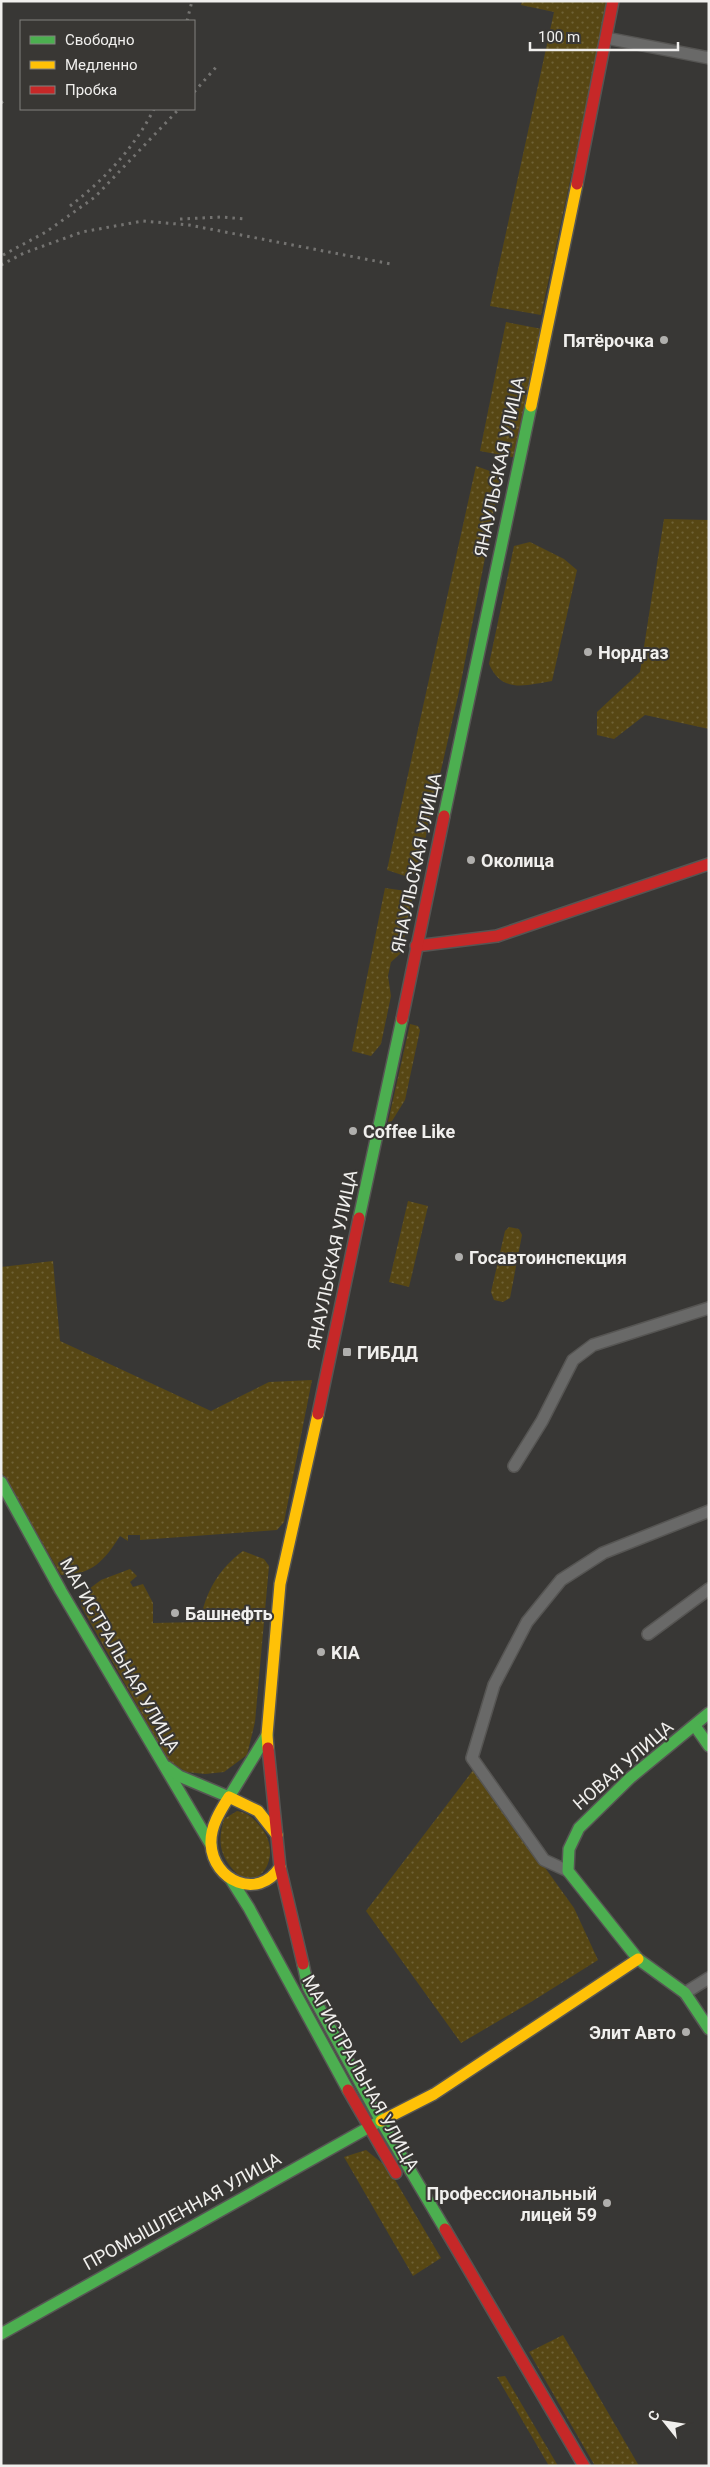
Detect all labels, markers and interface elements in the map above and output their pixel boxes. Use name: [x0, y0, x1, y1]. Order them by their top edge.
legend: [20, 20, 195, 110]
scale bar: [530, 20, 678, 52]
text: 100 m: [538, 28, 580, 46]
text: Свободно: [65, 31, 134, 49]
text: Медленно: [65, 56, 138, 74]
text: Пробка: [65, 81, 117, 99]
place label: Пятёрочка: [563, 330, 654, 351]
marker: Пятёрочка: [658, 334, 670, 346]
street label: ЯНАУЛЬСКАЯ УЛИЦА: [470, 375, 528, 559]
place label: Нордгаз: [598, 642, 669, 663]
marker: Нордгаз: [582, 646, 594, 658]
street label: ЯНАУЛЬСКАЯ УЛИЦА: [387, 771, 445, 955]
place label: Околица: [481, 850, 555, 871]
marker: Околица: [465, 854, 477, 866]
place label: Coffee Like: [363, 1121, 455, 1142]
marker: Coffee Like: [347, 1125, 359, 1137]
street label: ЯНАУЛЬСКАЯ УЛИЦА: [303, 1168, 361, 1352]
place label: Госавтоинспекция: [469, 1247, 627, 1268]
marker: Госавтоинспекция: [453, 1251, 465, 1263]
place label: ГИБДД: [357, 1342, 418, 1363]
marker: ГИБДД: [341, 1346, 353, 1358]
street label: МАГИСТРАЛЬНАЯ УЛИЦА: [56, 1554, 184, 1756]
place label: Башнефть: [185, 1603, 273, 1624]
marker: Башнефть: [169, 1607, 181, 1619]
place label: KIA: [331, 1642, 361, 1663]
marker: KIA: [315, 1646, 327, 1658]
street label: НОВАЯ УЛИЦА: [569, 1716, 677, 1814]
street label: МАГИСТРАЛЬНАЯ УЛИЦА: [298, 1971, 424, 2175]
place label: Элит Авто: [589, 2022, 676, 2043]
marker: Элит Авто: [680, 2026, 692, 2038]
street label: ПРОМЫШЛЕННАЯ УЛИЦА: [79, 2148, 285, 2274]
place label: Профессиональный лицей 59: [427, 2183, 597, 2225]
marker: Профессиональный лицей 59: [601, 2197, 613, 2209]
north arrow: [640, 2397, 690, 2447]
text: С: [645, 2408, 663, 2423]

